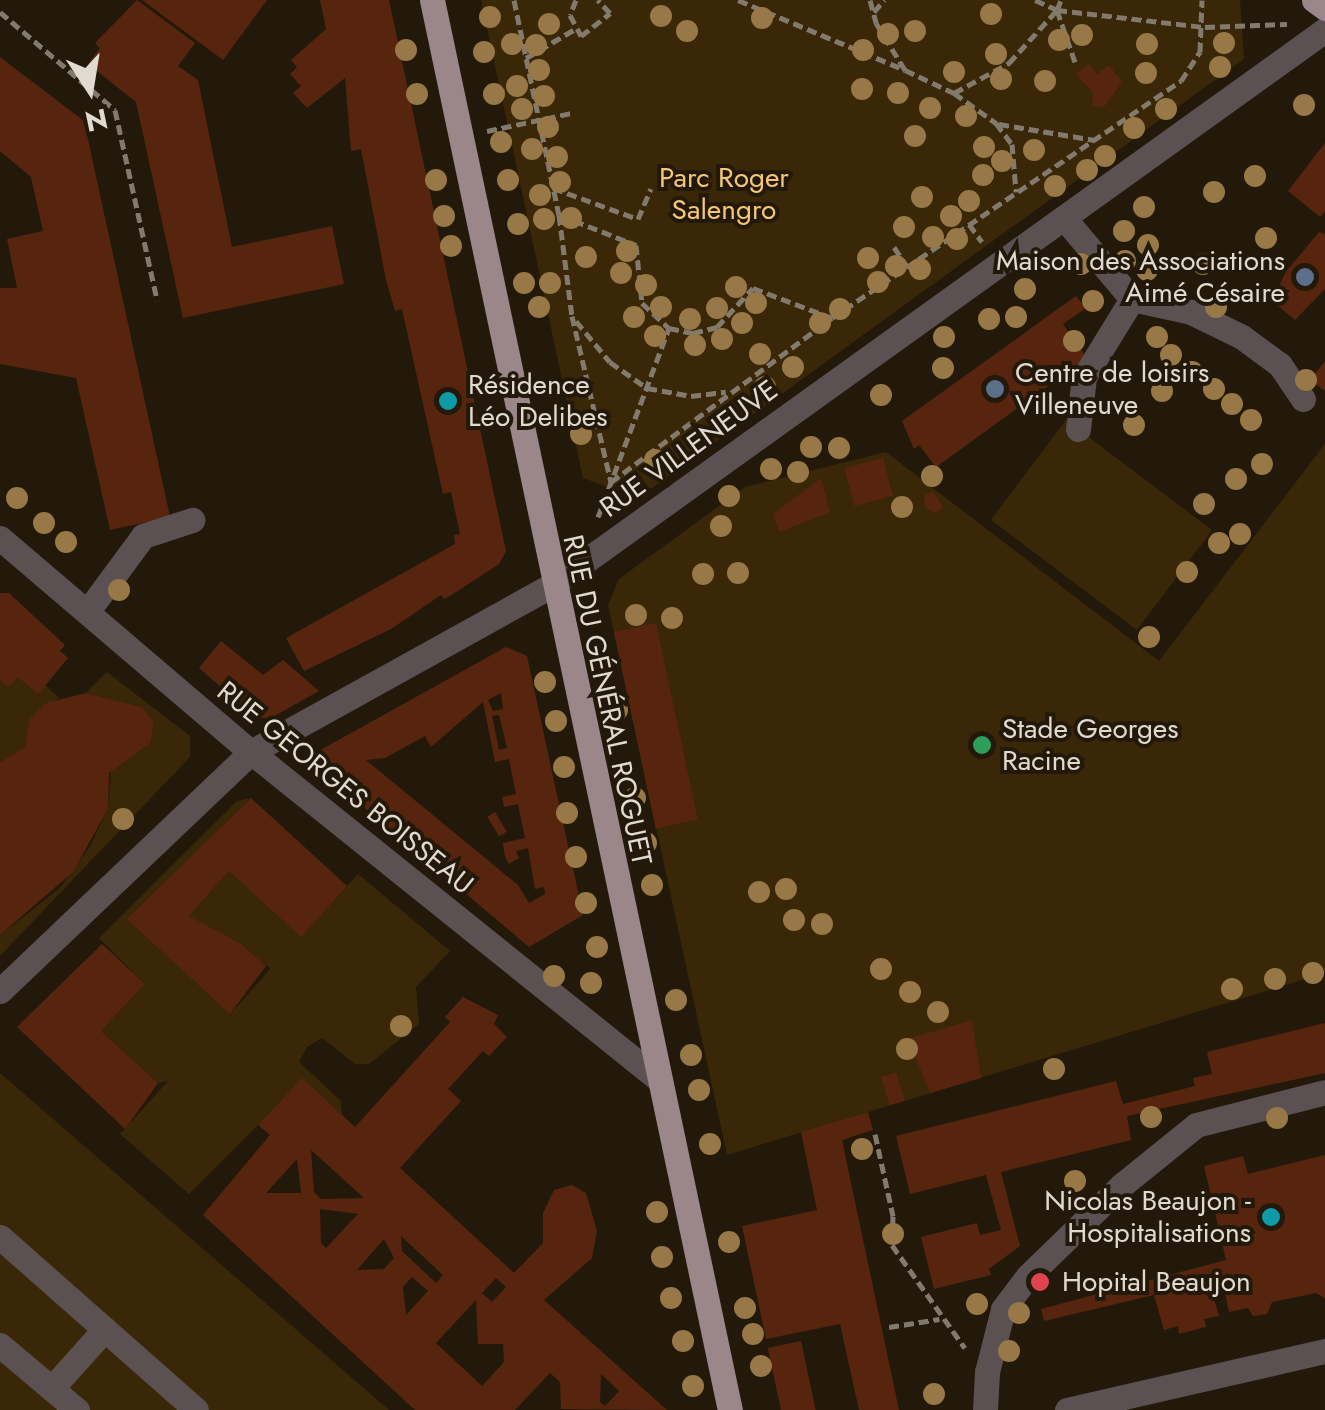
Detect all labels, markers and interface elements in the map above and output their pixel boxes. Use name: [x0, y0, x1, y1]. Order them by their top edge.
north arrow: [40, 40, 140, 140]
text: N: [81, 97, 111, 142]
park label: Parc Roger Salengro: [659, 161, 789, 227]
place label: Maison des Associations Aimé Césaire: [996, 244, 1285, 310]
marker: Maison des Associations Aimé Césaire: [1294, 266, 1316, 288]
place label: Centre de loisirs Villeneuve: [1015, 356, 1209, 422]
place label: Résidence Léo Delibes: [468, 368, 608, 434]
street label: RUE VILLENEUVE: [594, 373, 784, 525]
marker: Centre de loisirs Villeneuve: [984, 378, 1006, 400]
marker: Résidence Léo Delibes: [437, 390, 459, 412]
street label: RUE DU GÉNÉRAL ROGUET: [556, 532, 658, 868]
street label: RUE GEORGES BOISSEAU: [210, 674, 480, 902]
place label: Stade Georges Racine: [1002, 712, 1179, 778]
marker: Stade Georges Racine: [971, 734, 993, 756]
place label: Nicolas Beaujon - Hospitalisations: [1044, 1184, 1251, 1250]
marker: Nicolas Beaujon - Hospitalisations: [1260, 1206, 1282, 1228]
place label: Hopital Beaujon: [1062, 1265, 1251, 1299]
marker: Hopital Beaujon: [1027, 1269, 1053, 1295]

